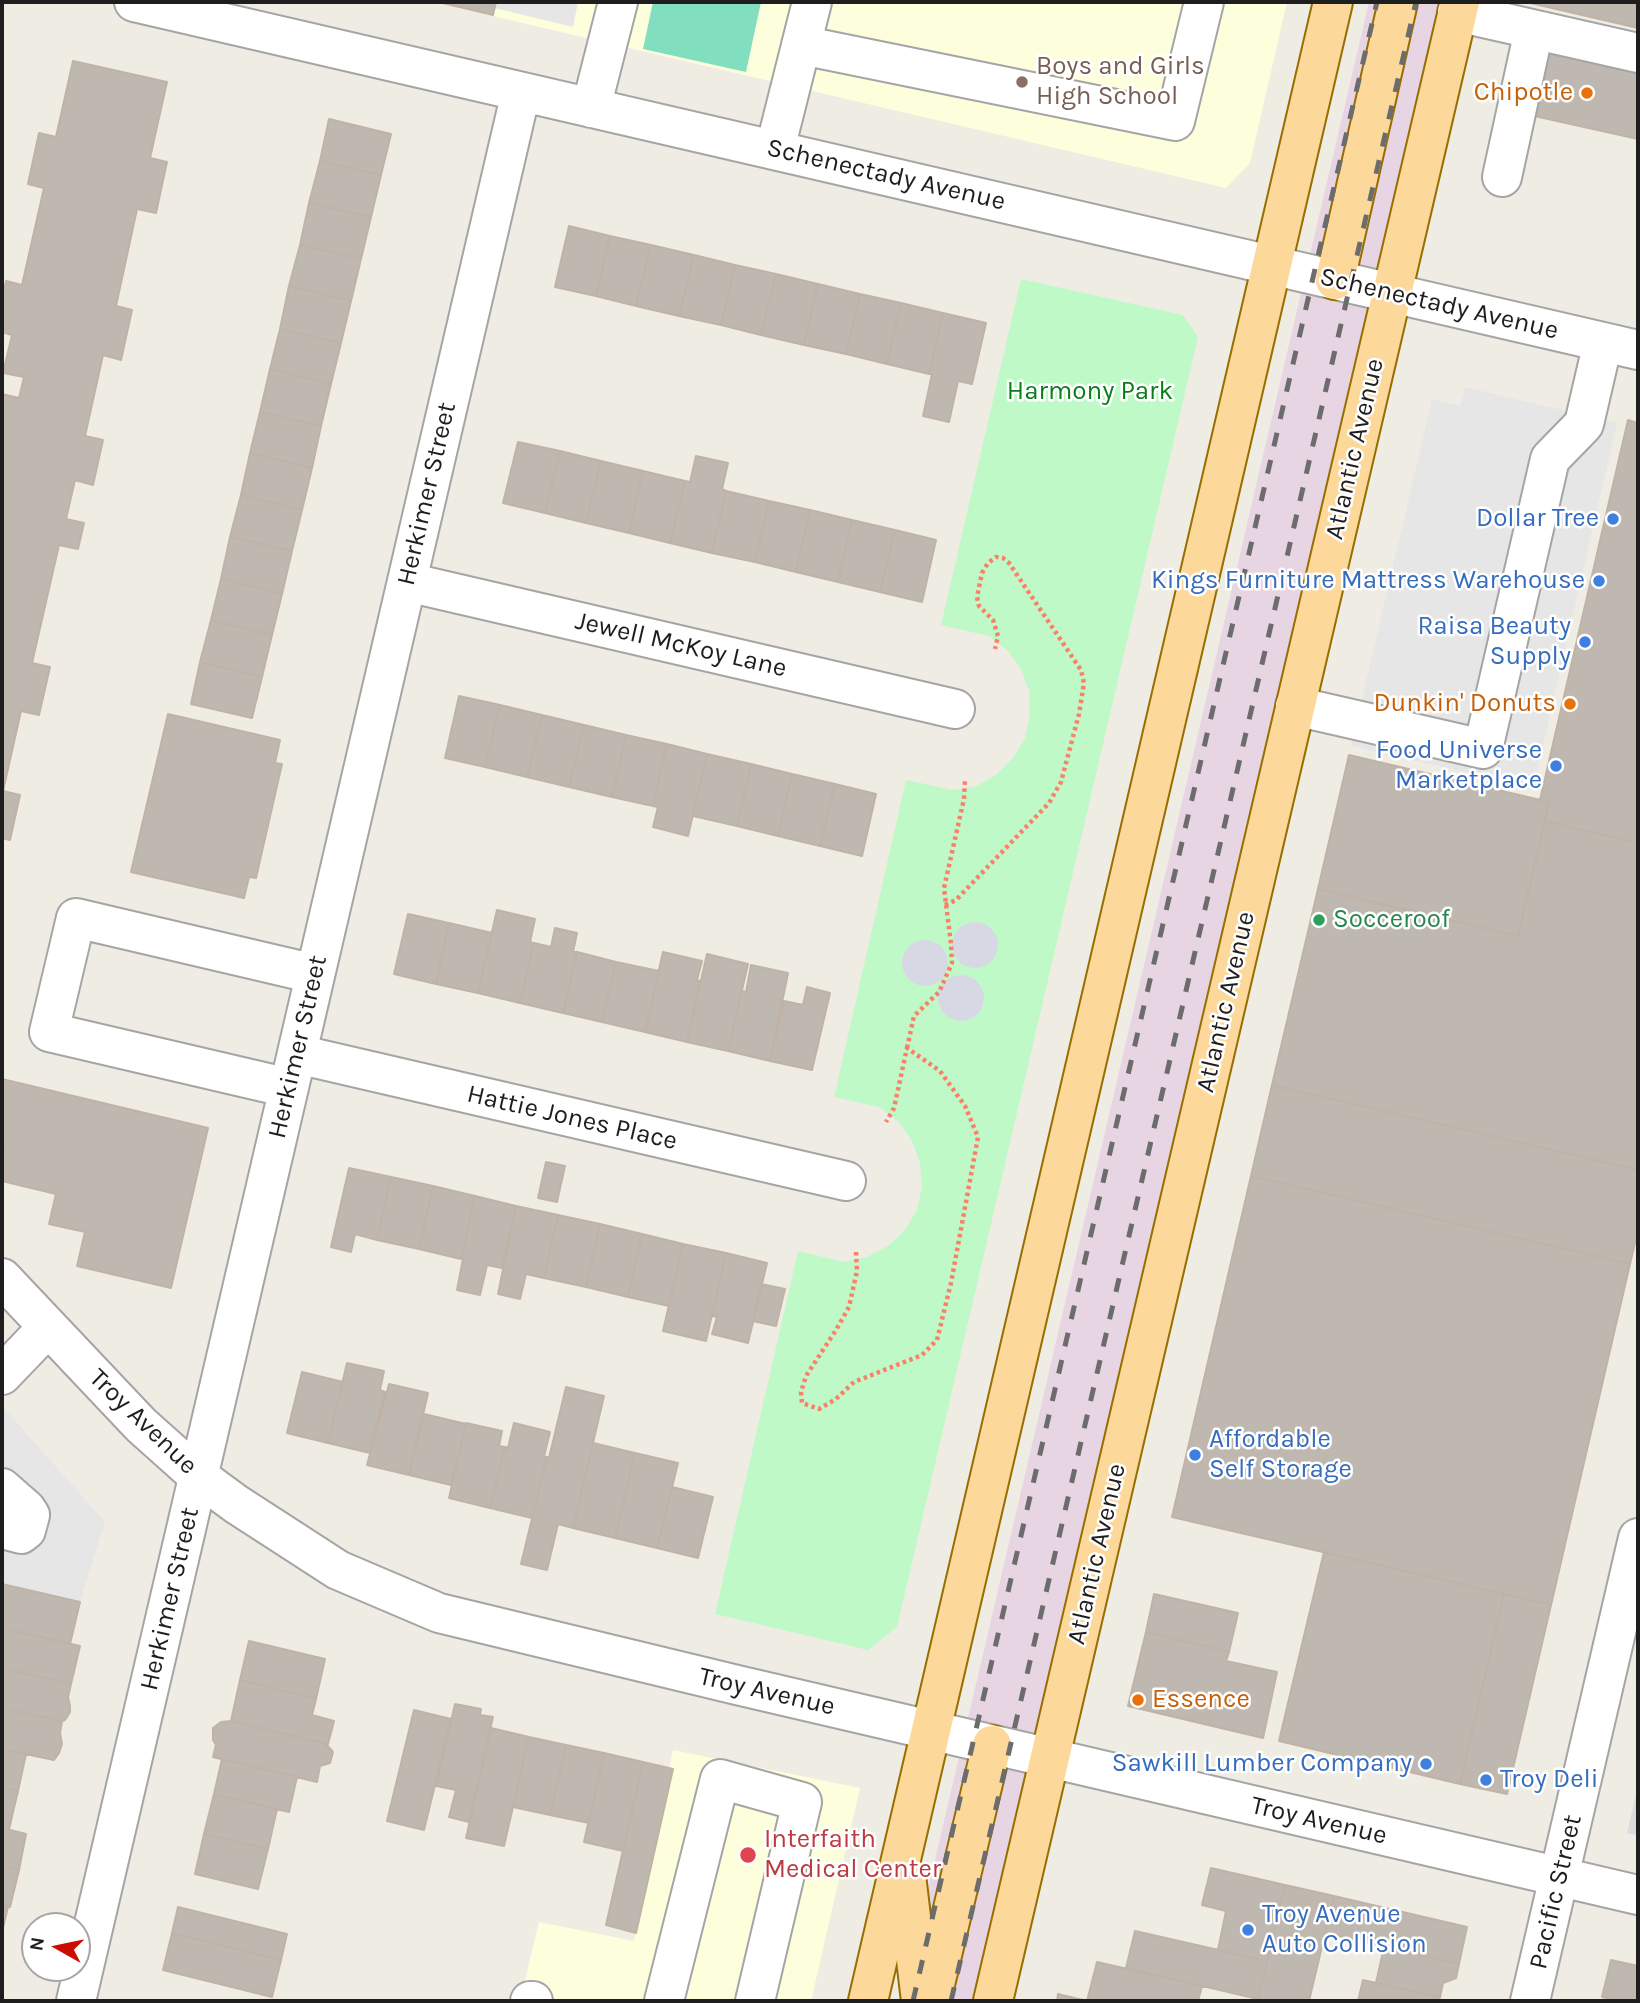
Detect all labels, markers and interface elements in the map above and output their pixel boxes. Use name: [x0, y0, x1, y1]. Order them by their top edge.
place label: Boys and Girls High School: [1036, 51, 1205, 112]
marker: Boys and Girls High School: [1014, 74, 1030, 90]
place label: Chipotle: [1474, 77, 1573, 109]
marker: Chipotle: [1579, 85, 1595, 101]
street label: Schenectady Avenue: [764, 132, 1008, 218]
street label: Schenectady Avenue: [1317, 261, 1561, 347]
street label: Atlantic Avenue: [1319, 356, 1391, 542]
park label: Harmony Park: [1007, 376, 1173, 408]
street label: Herkimer Street: [391, 399, 463, 589]
place label: Dollar Tree: [1476, 503, 1599, 535]
marker: Dollar Tree: [1605, 511, 1621, 527]
place label: Kings Furniture Mattress Warehouse: [1151, 565, 1585, 597]
marker: Kings Furniture Mattress Warehouse: [1591, 573, 1607, 589]
street label: Jewell McKoy Lane: [572, 606, 790, 684]
place label: Raisa Beauty Supply: [1417, 611, 1571, 672]
marker: Raisa Beauty Supply: [1577, 634, 1593, 650]
place label: Dunkin' Donuts: [1373, 688, 1556, 720]
marker: Dunkin' Donuts: [1562, 696, 1578, 712]
place label: Food Universe Marketplace: [1376, 735, 1542, 796]
marker: Food Universe Marketplace: [1548, 758, 1564, 774]
place label: Socceroof: [1333, 904, 1450, 936]
street label: Atlantic Avenue: [1190, 909, 1262, 1095]
marker: Socceroof: [1311, 912, 1327, 928]
street label: Herkimer Street: [262, 952, 334, 1142]
street label: Hattie Jones Place: [464, 1079, 680, 1157]
street label: Troy Avenue: [82, 1363, 204, 1481]
place label: Affordable Self Storage: [1209, 1424, 1352, 1486]
marker: Affordable Self Storage: [1187, 1447, 1203, 1463]
street label: Atlantic Avenue: [1061, 1461, 1133, 1647]
street label: Herkimer Street: [134, 1504, 206, 1694]
street label: Troy Avenue: [696, 1661, 838, 1723]
place label: Essence: [1152, 1684, 1250, 1716]
marker: Essence: [1130, 1692, 1146, 1708]
place label: Sawkill Lumber Company: [1112, 1748, 1412, 1780]
marker: Sawkill Lumber Company: [1418, 1756, 1434, 1772]
place label: Troy Deli: [1500, 1764, 1599, 1796]
marker: Troy Deli: [1478, 1772, 1494, 1788]
street label: Troy Avenue: [1248, 1790, 1390, 1852]
street label: Pacific Street: [1523, 1812, 1589, 1972]
place label: Interfaith Medical Center: [764, 1824, 941, 1885]
marker: Interfaith Medical Center: [738, 1845, 758, 1865]
place label: Troy Avenue Auto Collision: [1262, 1899, 1427, 1960]
north arrow: [21, 1912, 91, 1982]
marker: Troy Avenue Auto Collision: [1240, 1922, 1256, 1938]
text: N: [25, 1936, 49, 1952]

